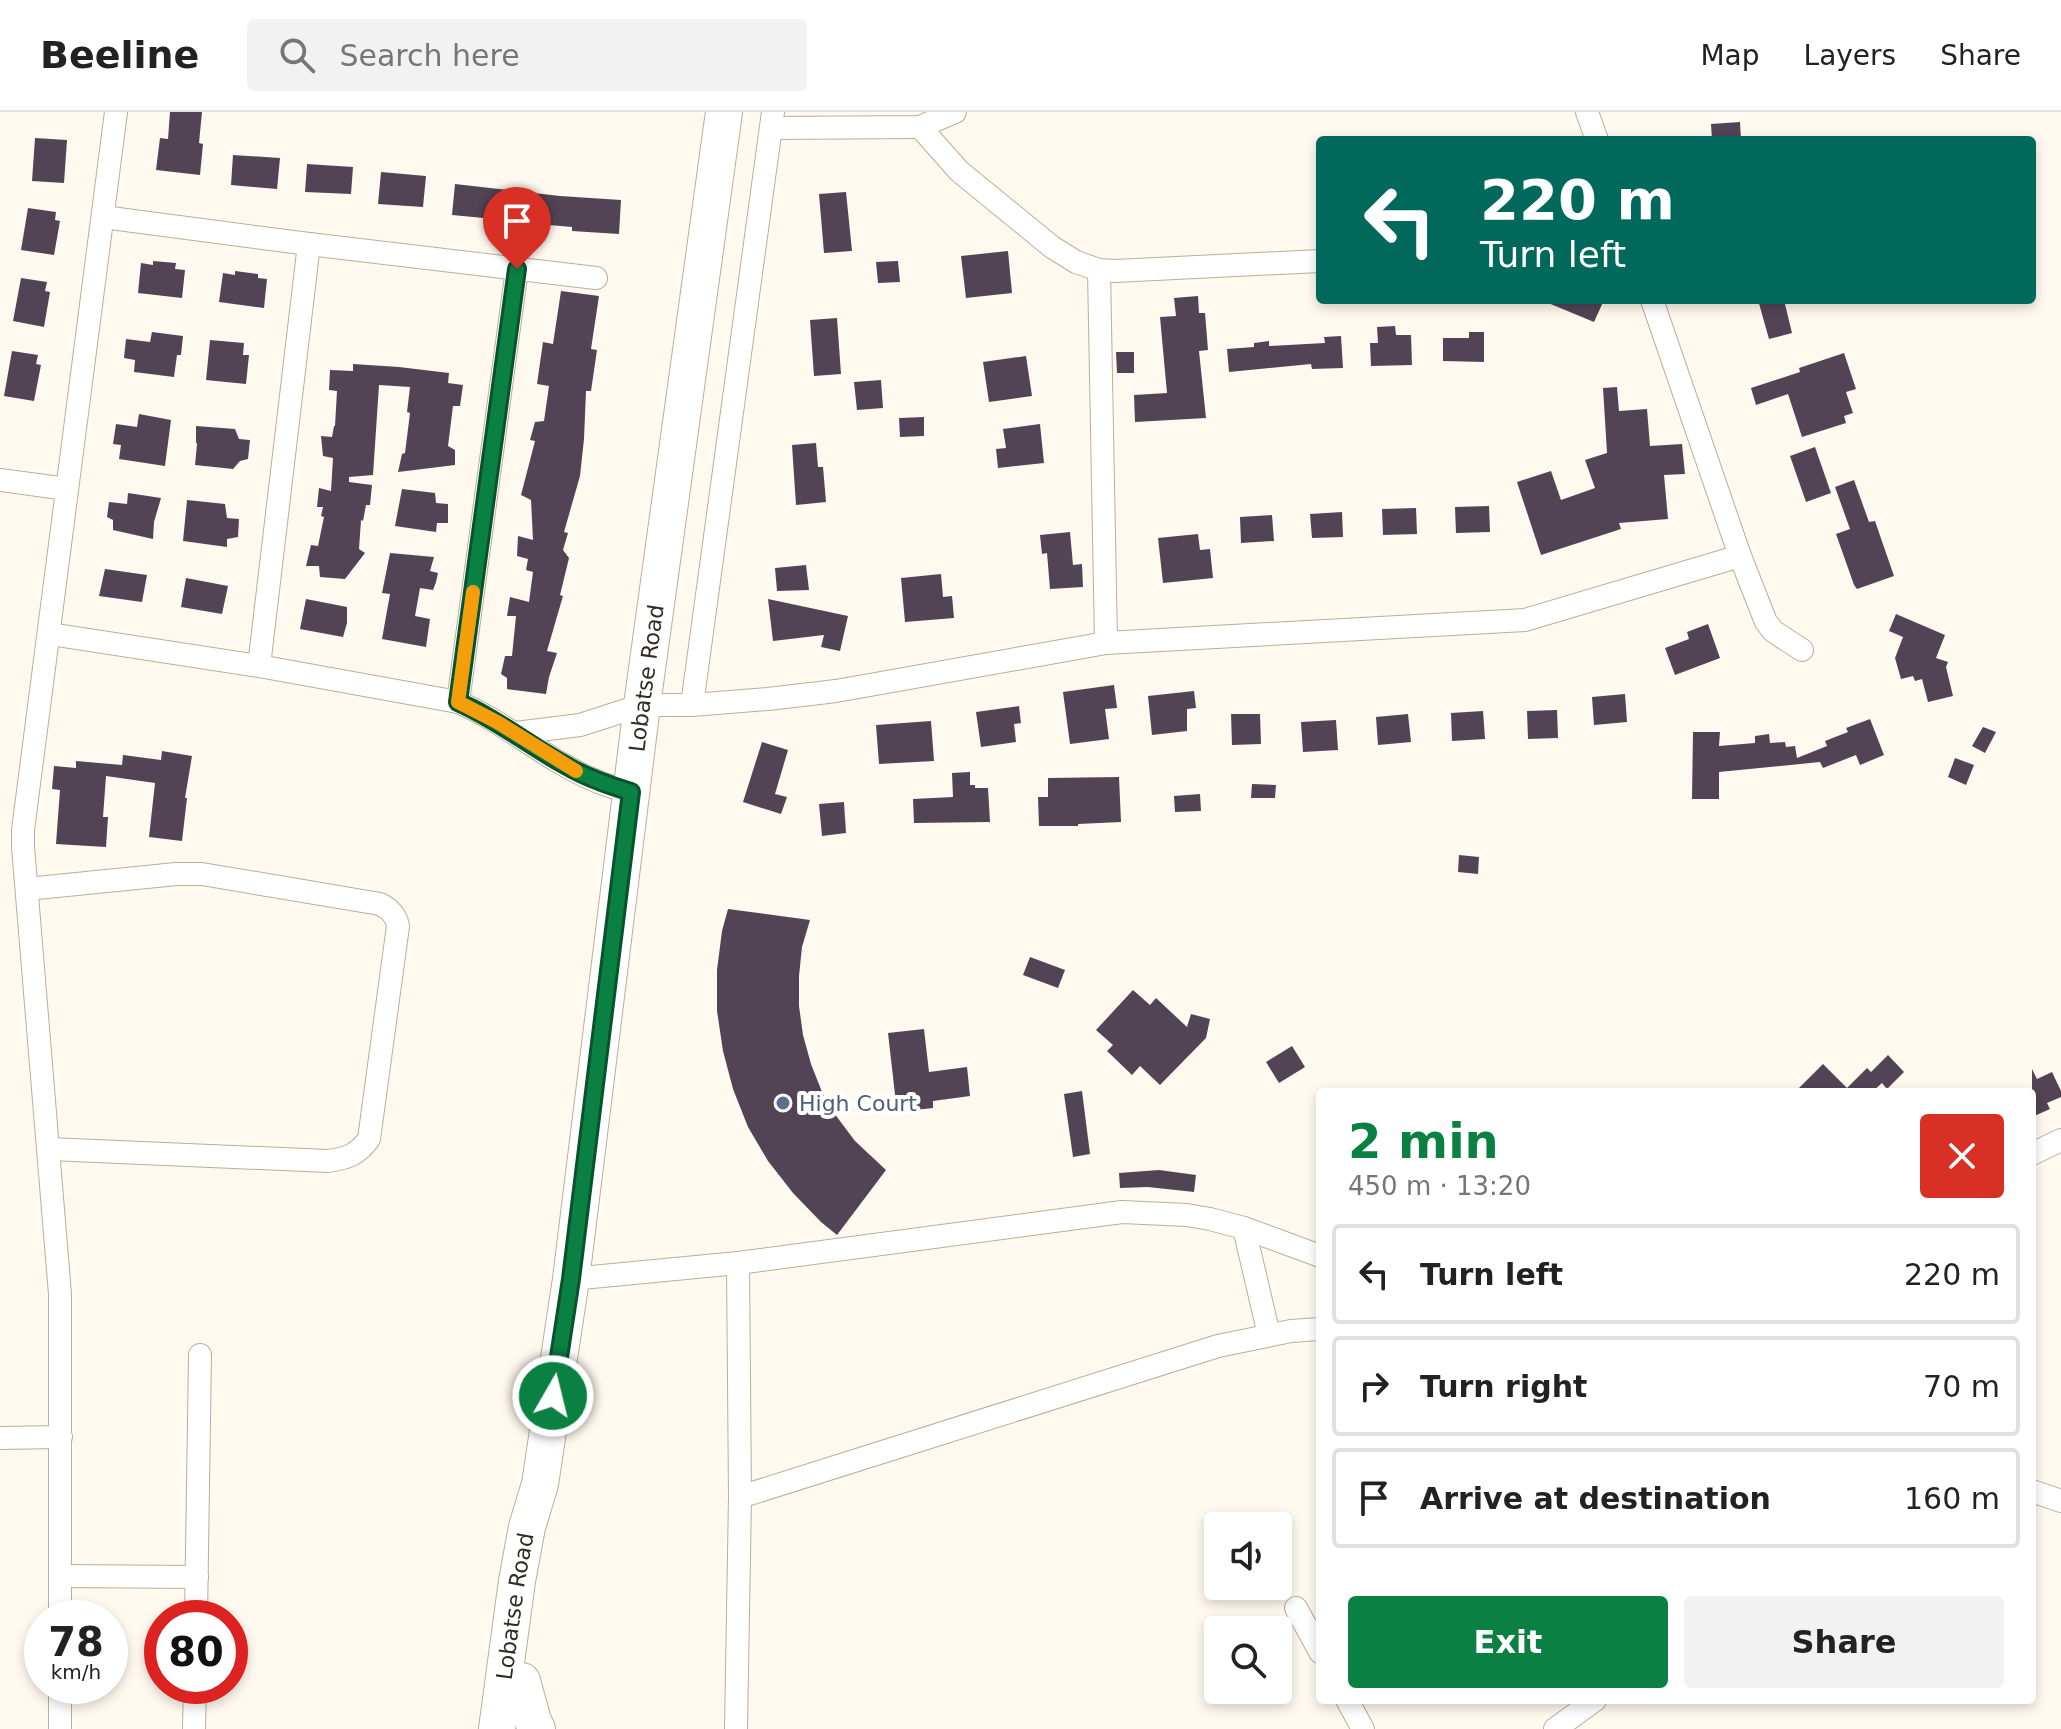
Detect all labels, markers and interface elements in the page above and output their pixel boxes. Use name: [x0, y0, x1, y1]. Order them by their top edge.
search box: [247, 19, 807, 91]
text: Beeline: [40, 33, 199, 77]
icon: search: [275, 33, 319, 77]
text: Search here: [339, 38, 520, 73]
text: Map: [1700, 39, 1760, 72]
text: Layers: [1804, 39, 1896, 72]
text: Share: [1940, 39, 2021, 72]
text: 220 m: [1480, 167, 1675, 232]
icon: left: [1348, 168, 1452, 272]
pin: [483, 187, 551, 269]
icon: arrive: [495, 199, 539, 243]
text: Turn left: [1480, 234, 1626, 275]
street label: Lobatse Road: [624, 603, 668, 753]
place label: High Court: [799, 1091, 917, 1116]
marker: High Court: [774, 1094, 792, 1112]
text: 2 min: [1348, 1113, 1499, 1169]
button: close: [1920, 1114, 2004, 1198]
text: 450 m · 13:20: [1348, 1171, 1531, 1201]
icon: left: [1352, 1252, 1396, 1296]
text: Turn left: [1420, 1257, 1563, 1292]
text: 220 m: [1904, 1257, 2000, 1292]
position arrow: [511, 1354, 595, 1438]
icon: right: [1352, 1364, 1396, 1408]
text: Turn right: [1420, 1369, 1587, 1404]
text: 70 m: [1923, 1369, 2000, 1404]
icon: arrive: [1352, 1476, 1396, 1520]
text: Arrive at destination: [1420, 1481, 1771, 1516]
text: 160 m: [1904, 1481, 2000, 1516]
map controls: [1204, 1512, 1292, 1704]
button: sound: [1204, 1512, 1292, 1600]
street label: Lobatse Road: [491, 1531, 538, 1681]
button: Exit: [1348, 1596, 1668, 1688]
button: Share: [1684, 1596, 2004, 1688]
speed limit sign: 80: [144, 1600, 248, 1704]
button: search: [1204, 1616, 1292, 1704]
text: 78: [48, 1619, 104, 1665]
text: km/h: [51, 1660, 101, 1684]

